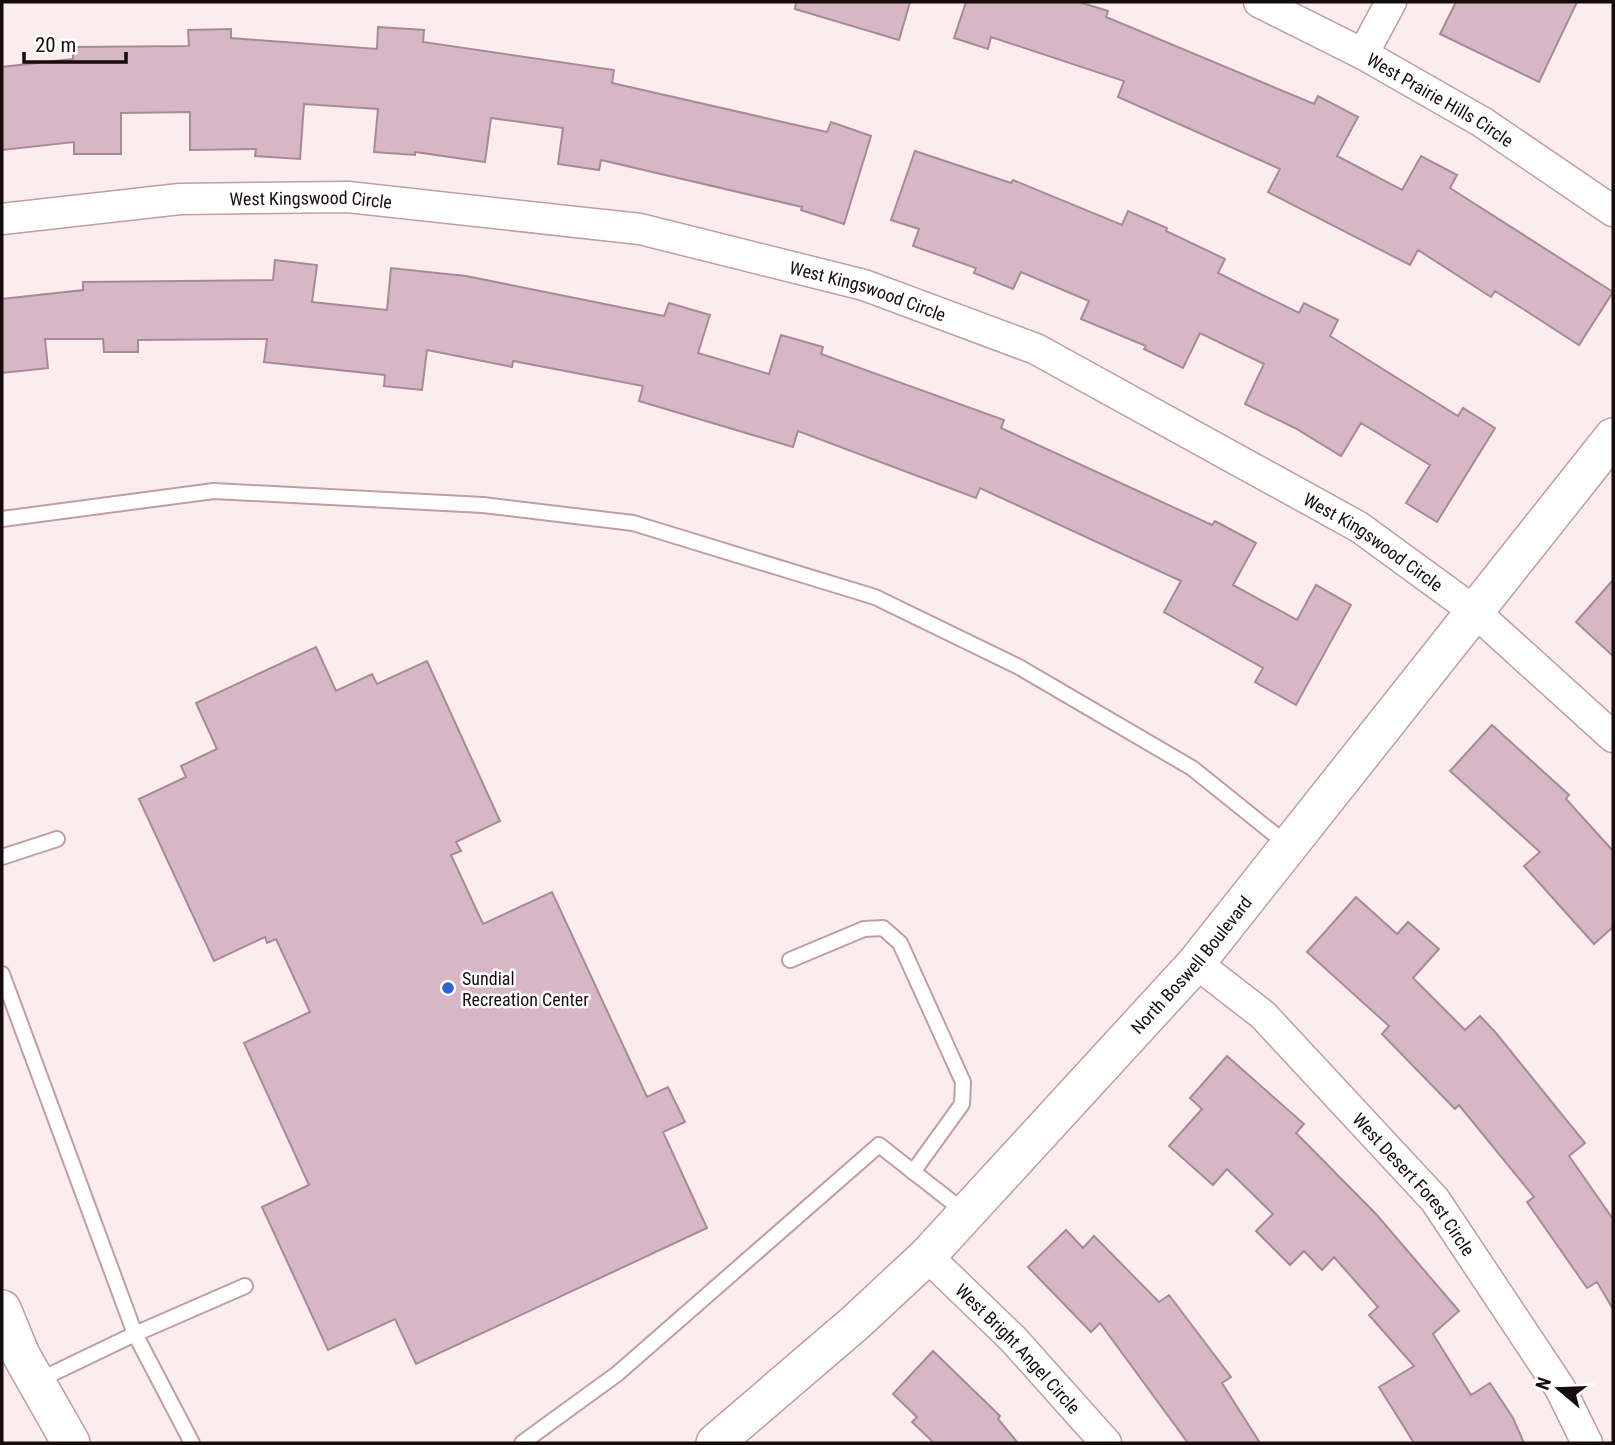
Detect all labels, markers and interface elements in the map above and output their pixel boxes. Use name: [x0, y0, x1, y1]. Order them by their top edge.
scale bar: [24, 21, 126, 65]
text: 20 m: [35, 33, 76, 57]
street label: West Prairie Hills Circle: [1364, 48, 1517, 151]
street label: West Kingswood Circle: [229, 187, 393, 212]
street label: West Kingswood Circle: [788, 256, 949, 325]
street label: West Kingswood Circle: [1300, 488, 1447, 595]
street label: North Boswell Boulevard: [1126, 892, 1256, 1038]
place label: Sundial Recreation Center: [462, 968, 589, 1010]
marker: Sundial Recreation Center: [440, 980, 456, 996]
street label: West Desert Forest Circle: [1349, 1108, 1479, 1260]
street label: West Bright Angel Circle: [952, 1279, 1085, 1418]
north arrow: [1524, 1354, 1594, 1424]
text: N: [1531, 1374, 1556, 1393]

